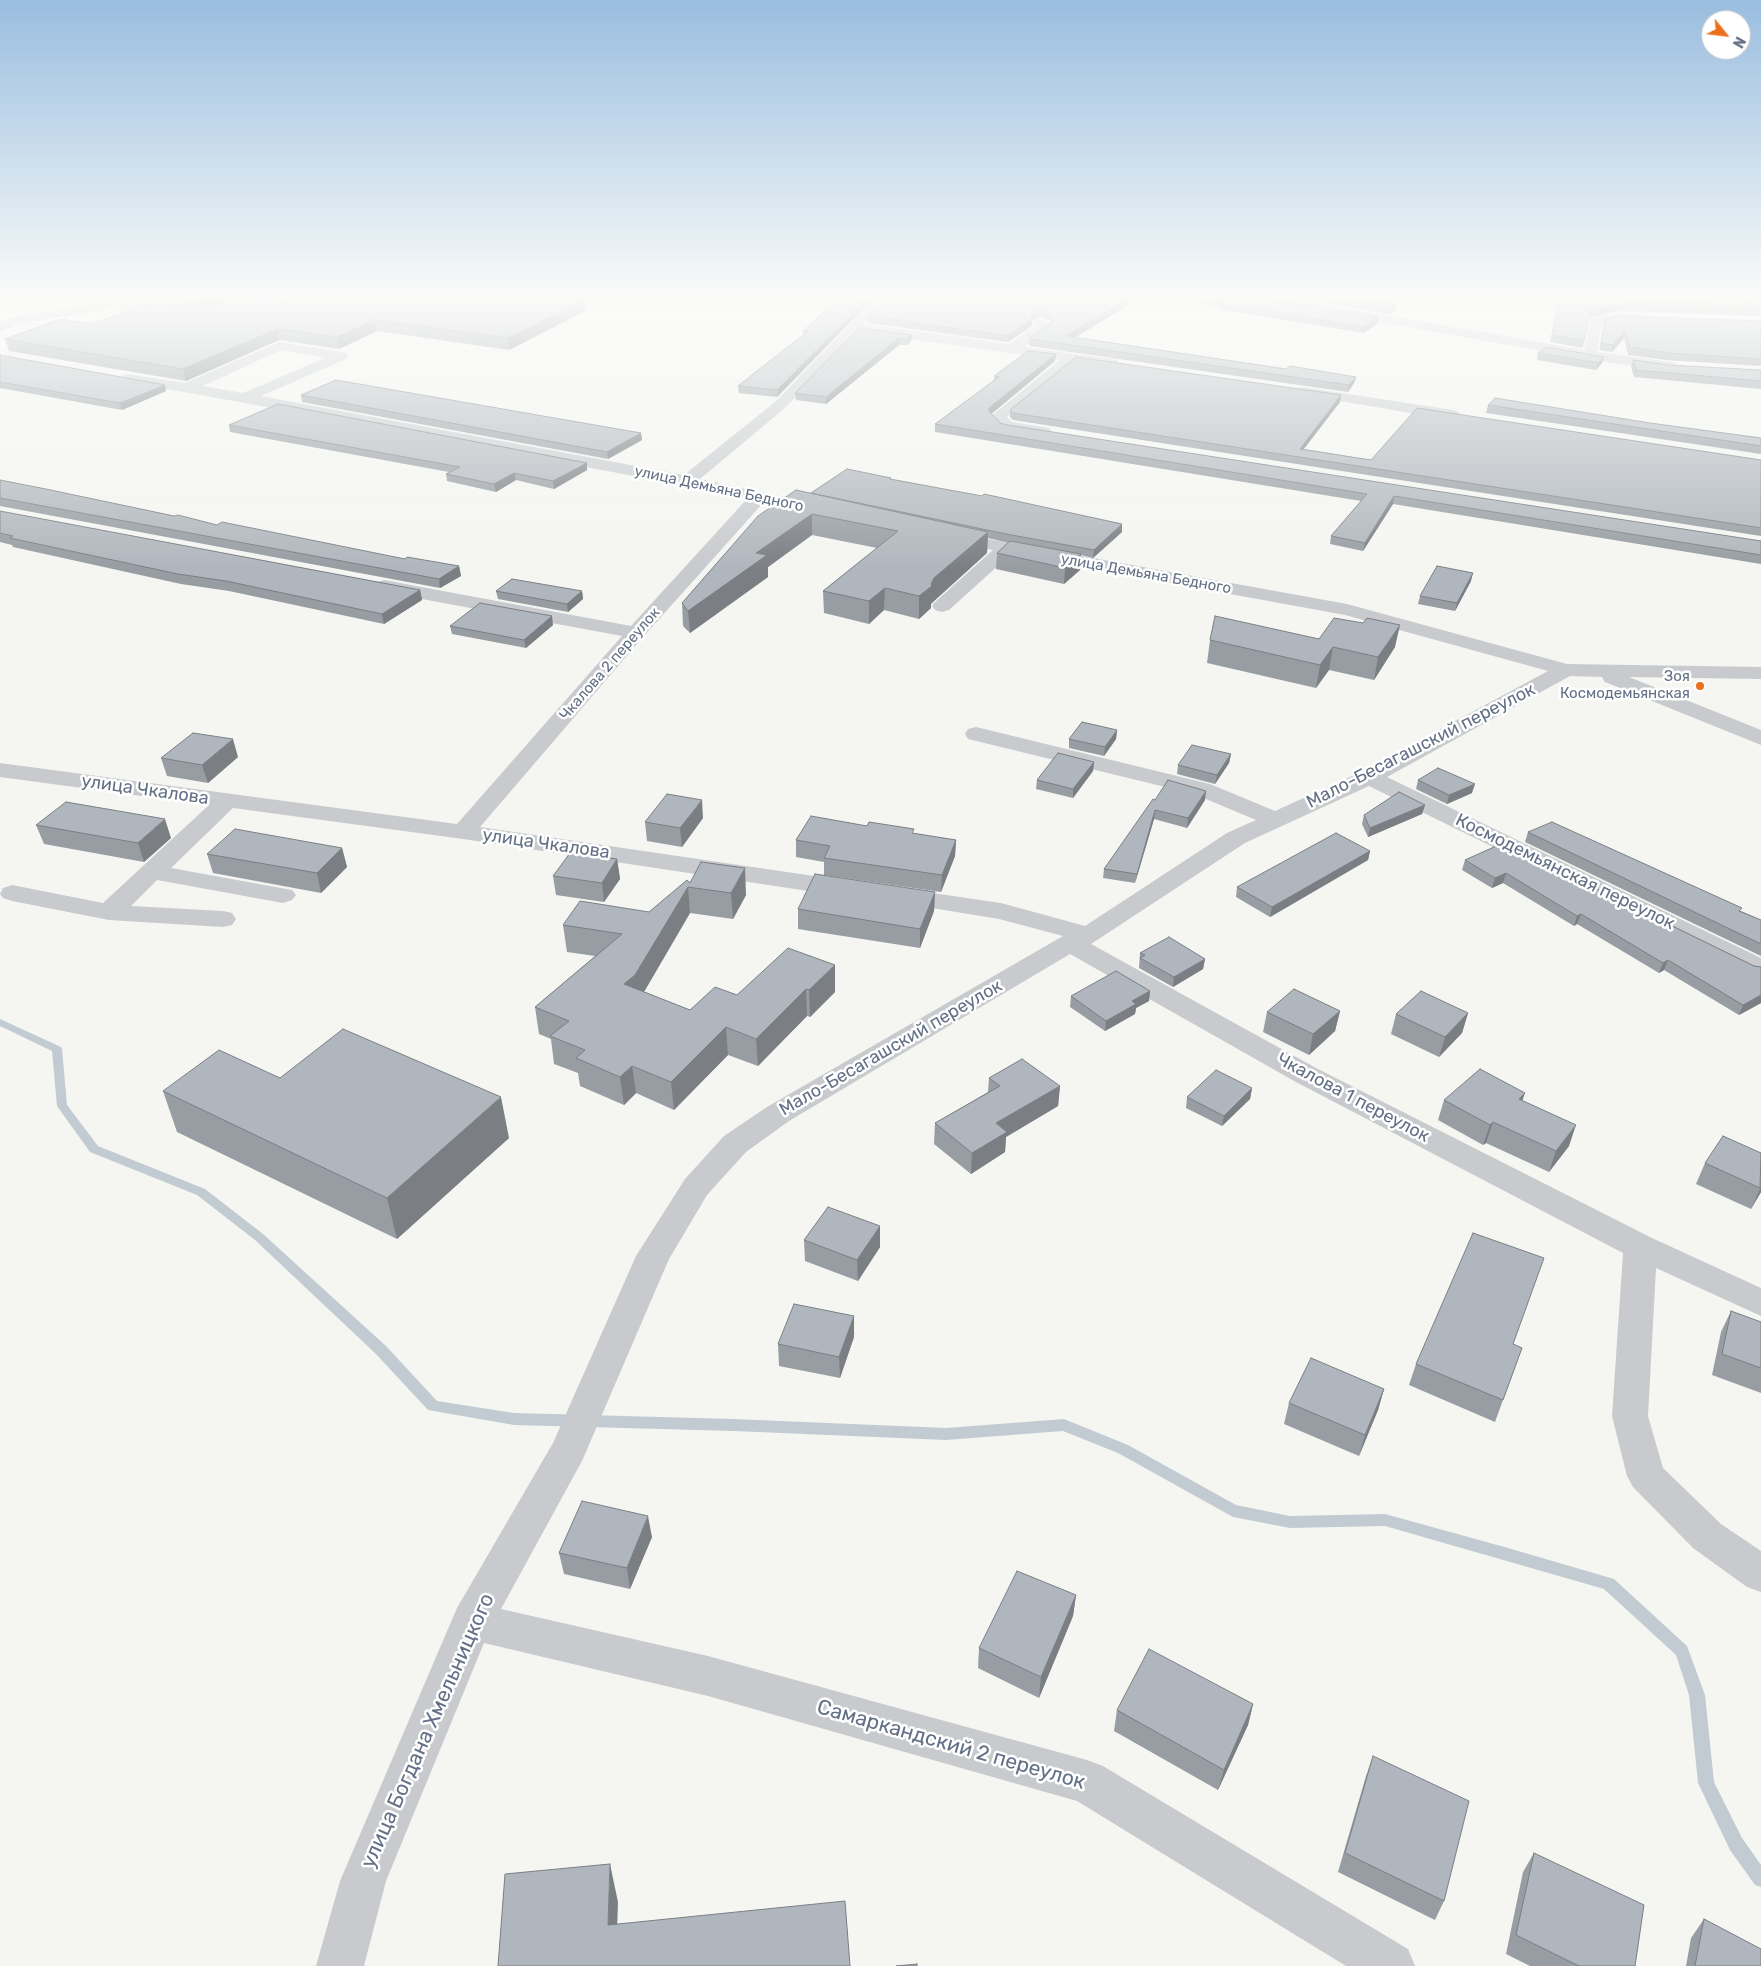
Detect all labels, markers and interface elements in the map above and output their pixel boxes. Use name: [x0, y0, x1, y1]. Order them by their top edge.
north arrow: [1701, 10, 1751, 60]
text: N: [1729, 33, 1749, 51]
street label: улица Демьяна Бедного: [633, 462, 805, 516]
street label: улица Демьяна Бедного: [1060, 550, 1232, 598]
street label: Чкалова 2 переулок: [556, 604, 664, 724]
place label: Зоя Космодемьянская: [1560, 668, 1690, 703]
street label: Мало-Бесагашский переулок: [1303, 679, 1539, 813]
marker: Зоя Космодемьянская: [1694, 680, 1706, 692]
street label: улица Чкалова: [80, 770, 210, 810]
street label: Космодемьянская переулок: [1452, 809, 1678, 935]
street label: улица Чкалова: [481, 824, 611, 864]
street label: Мало-Бесагашский переулок: [776, 975, 1006, 1121]
street label: Чкалова 1 переулок: [1273, 1049, 1433, 1147]
street label: улица Богдана Хмельницкого: [356, 1590, 500, 1872]
street label: Самаркандский 2 переулок: [814, 1695, 1088, 1795]

